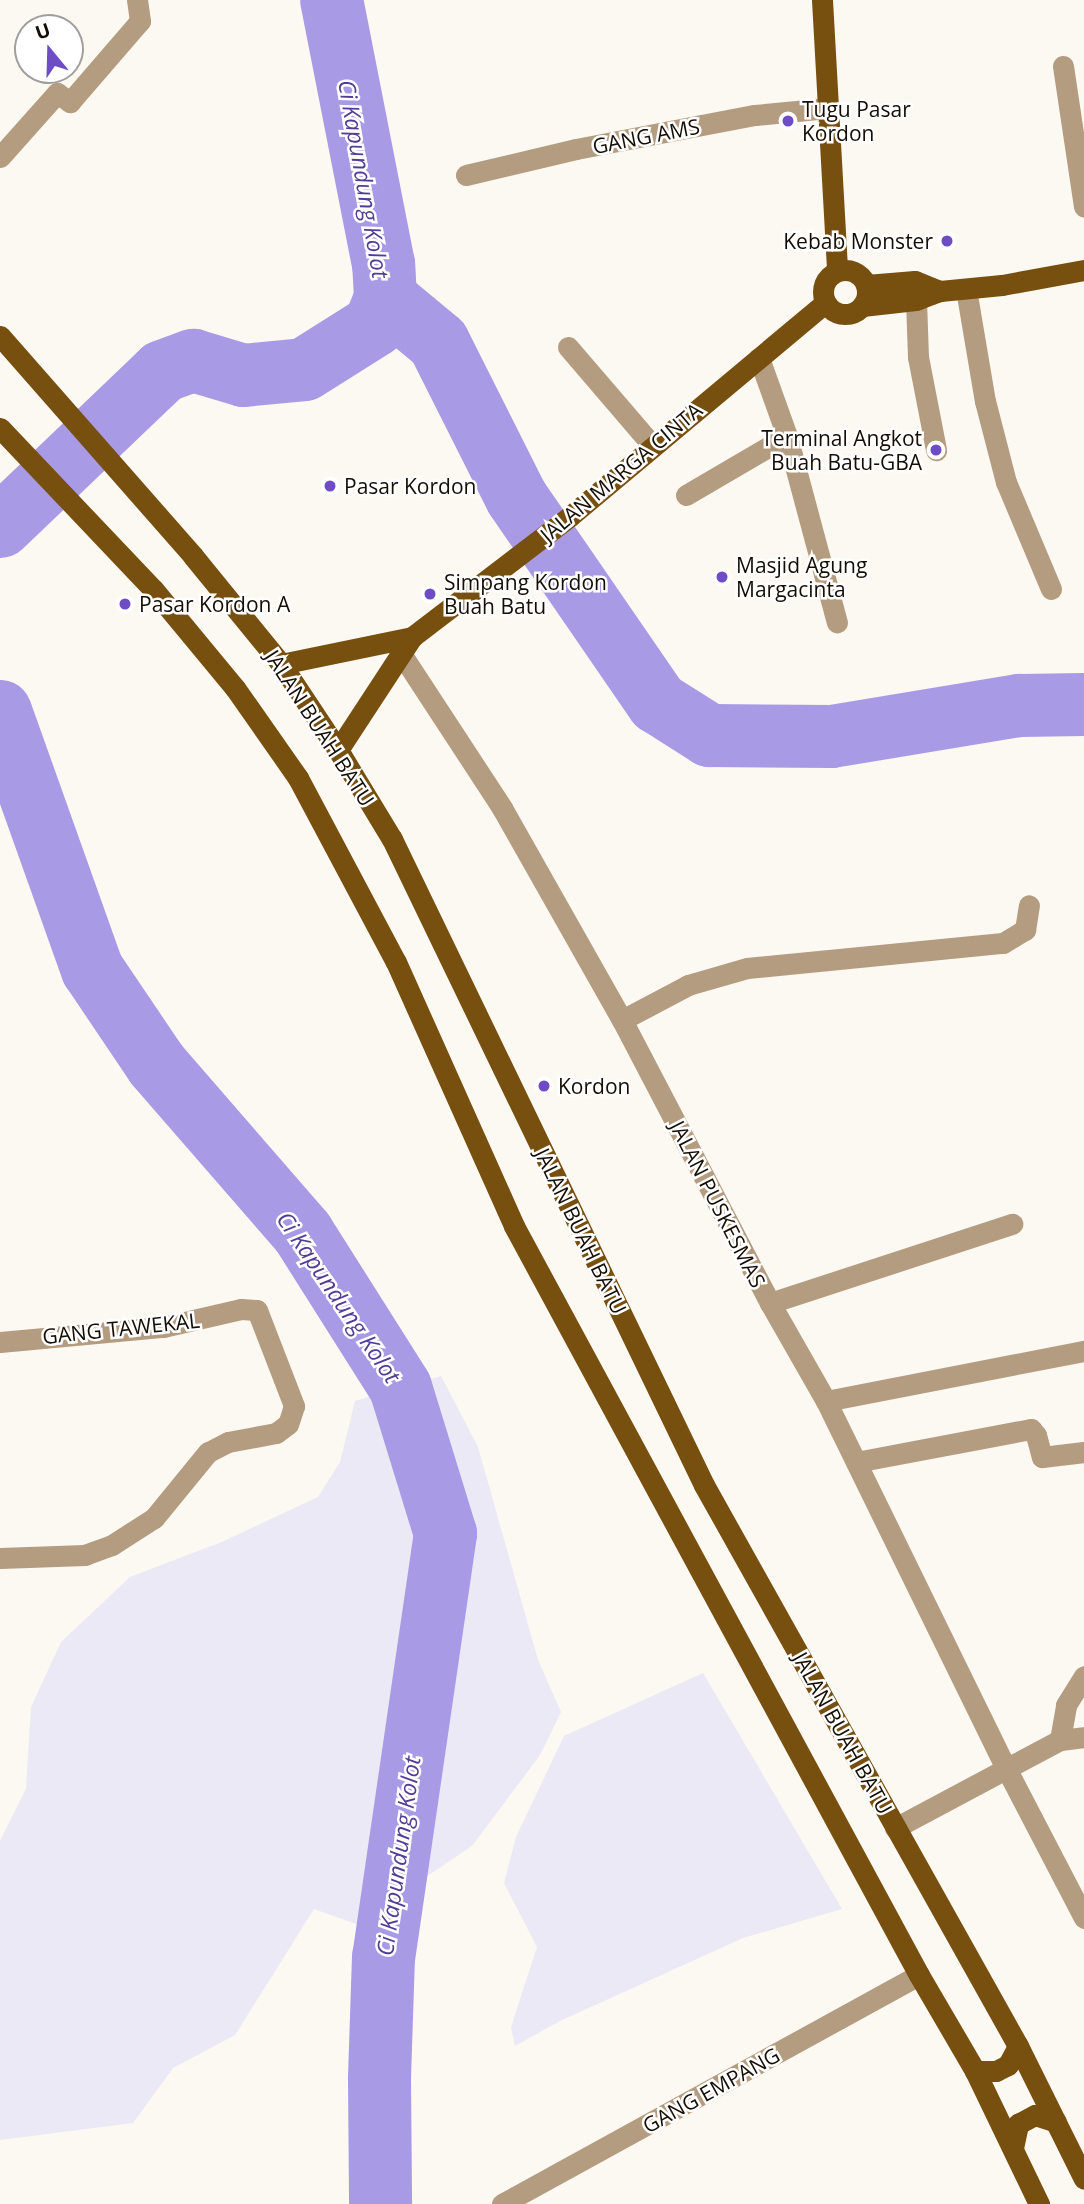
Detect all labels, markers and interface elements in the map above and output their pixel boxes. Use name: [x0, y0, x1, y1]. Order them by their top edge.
north arrow: [14, 14, 84, 84]
text: U: [32, 16, 54, 46]
water label: Ci Kapundung Kolot: [333, 78, 395, 280]
place label: Tugu Pasar Kordon: [802, 96, 911, 146]
street label: GANG AMS: [590, 113, 702, 159]
marker: Tugu Pasar Kordon: [780, 113, 796, 129]
place label: Kebab Monster: [783, 228, 933, 254]
marker: Kebab Monster: [939, 233, 955, 249]
street label: JALAN MARGA CINTA: [535, 397, 707, 547]
place label: Terminal Angkot Buah Batu-GBA: [761, 425, 922, 475]
marker: Terminal Angkot Buah Batu-GBA: [928, 442, 944, 458]
place label: Pasar Kordon: [344, 473, 476, 499]
marker: Pasar Kordon: [322, 478, 338, 494]
place label: Masjid Agung Margacinta: [736, 552, 867, 602]
place label: Simpang Kordon Buah Batu: [444, 569, 607, 619]
marker: Masjid Agung Margacinta: [714, 569, 730, 585]
marker: Simpang Kordon Buah Batu: [422, 586, 438, 602]
place label: Pasar Kordon A: [139, 591, 290, 617]
marker: Pasar Kordon A: [117, 596, 133, 612]
street label: JALAN BUAH BATU: [260, 645, 380, 811]
place label: Kordon: [558, 1073, 630, 1099]
marker: Kordon: [536, 1078, 552, 1094]
street label: JALAN PUSKESMAS: [665, 1116, 771, 1292]
street label: JALAN BUAH BATU: [530, 1144, 632, 1318]
water label: Ci Kapundung Kolot: [271, 1206, 407, 1388]
street label: GANG TAWEKAL: [41, 1307, 201, 1349]
street label: JALAN BUAH BATU: [788, 1648, 898, 1818]
water label: Ci Kapundung Kolot: [370, 1755, 426, 1957]
street label: GANG EMPANG: [638, 2042, 784, 2138]

